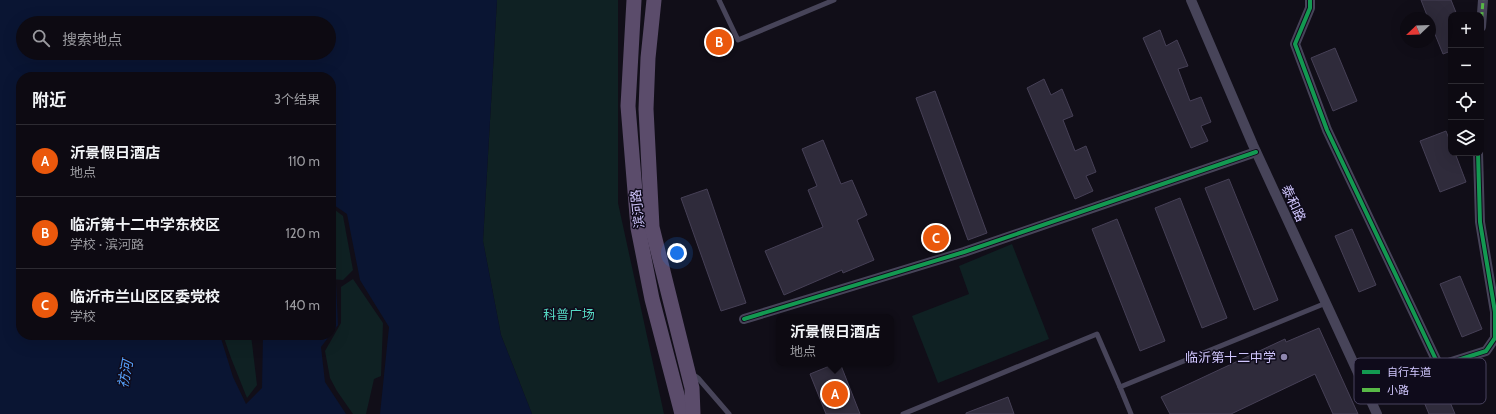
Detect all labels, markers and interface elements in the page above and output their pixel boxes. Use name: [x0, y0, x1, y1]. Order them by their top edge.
north arrow: [1400, 12, 1436, 48]
map controls: [1448, 12, 1484, 156]
button: +: [1448, 12, 1484, 48]
search box: [16, 16, 336, 60]
icon: search: [30, 27, 52, 49]
pin: B: [706, 27, 732, 57]
text: 搜索地点: [62, 31, 122, 49]
button: −: [1448, 48, 1484, 84]
button: locate: [1448, 84, 1484, 120]
text: 附近: [32, 90, 66, 110]
text: 3个结果: [274, 91, 320, 107]
button: layers: [1448, 120, 1484, 156]
text: 沂景假日酒店: [70, 144, 160, 162]
text: A: [41, 153, 49, 169]
text: 110 m: [288, 153, 320, 169]
text: 地点: [70, 164, 96, 180]
street label: 泰和路: [1279, 182, 1309, 224]
street label: 滨河路: [627, 189, 647, 229]
text: 临沂第十二中学东校区: [70, 216, 220, 234]
pin: C: [923, 223, 949, 253]
text: B: [41, 225, 49, 241]
text: 120 m: [286, 225, 320, 241]
text: 学校 · 滨河路: [70, 236, 144, 252]
your location: [667, 243, 687, 263]
text: 临沂市兰山区区委党校: [70, 288, 220, 306]
text: C: [41, 297, 49, 313]
text: 140 m: [285, 297, 320, 313]
park label: 科普广场: [543, 306, 595, 322]
text: 学校: [70, 308, 96, 324]
popup: [776, 314, 894, 366]
text: 沂景假日酒店: [790, 323, 880, 341]
text: 地点: [790, 343, 816, 359]
place label: 临沂第十二中学: [1185, 349, 1276, 365]
marker: 临沂第十二中学: [1279, 352, 1289, 362]
water label: 祊河: [113, 356, 137, 389]
legend: [1354, 358, 1486, 404]
text: 自行车道: [1387, 365, 1431, 379]
pin: A: [822, 379, 848, 409]
text: 小路: [1387, 383, 1409, 397]

